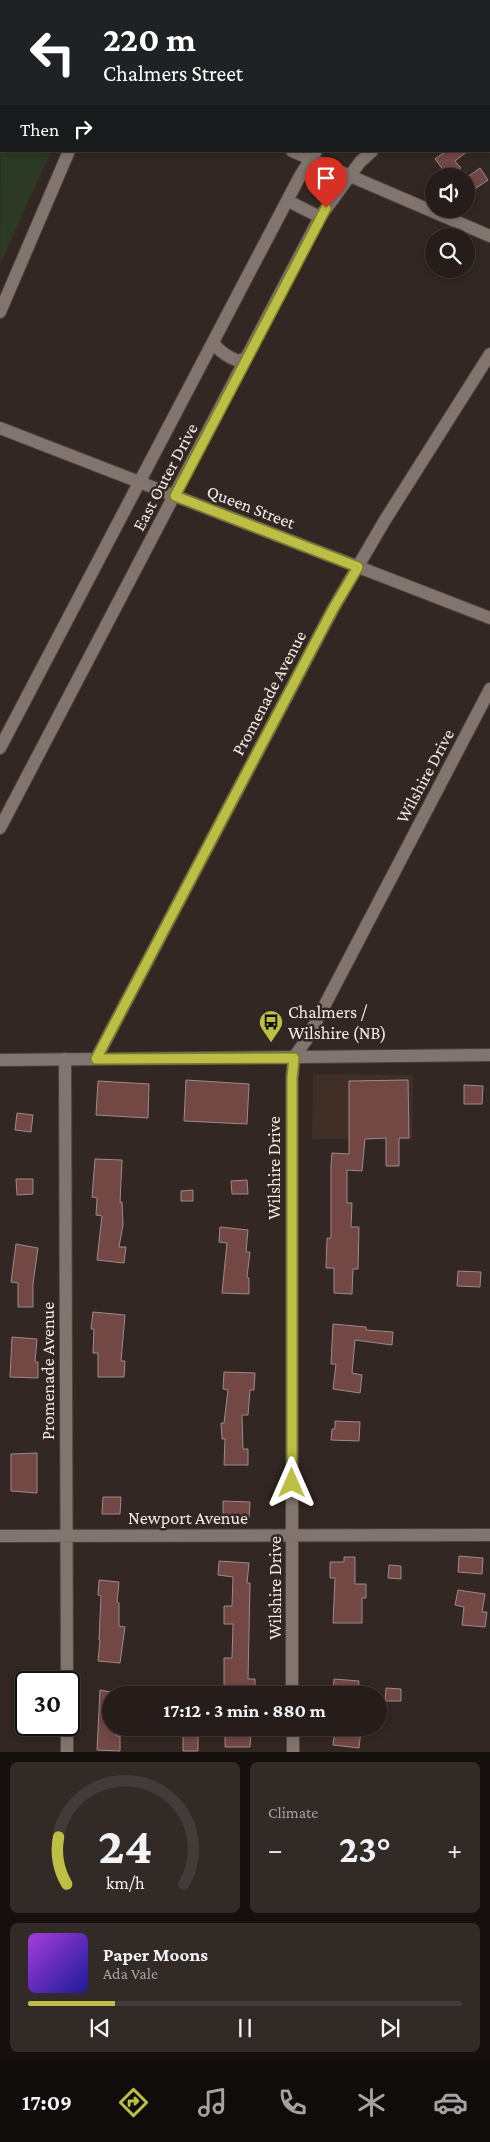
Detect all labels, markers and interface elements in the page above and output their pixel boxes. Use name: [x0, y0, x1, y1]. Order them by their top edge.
icon: left: [20, 20, 85, 85]
text: 220 m: [103, 20, 196, 59]
text: Chalmers Street: [103, 61, 243, 86]
icon: right: [69, 115, 97, 143]
text: Then: [20, 119, 59, 140]
pin: [305, 157, 347, 208]
icon: arrive: [312, 164, 340, 192]
map controls: [425, 168, 475, 278]
button: sound: [425, 168, 475, 218]
button: search: [425, 228, 475, 278]
street label: East Outer Drive: [128, 420, 202, 534]
street label: Queen Street: [204, 481, 299, 533]
street label: Promenade Avenue: [228, 627, 310, 759]
street label: Wilshire Drive: [392, 726, 458, 826]
place label: Chalmers / Wilshire (NB): [288, 1002, 387, 1044]
bus stop icon: Chalmers / Wilshire (NB): [258, 1009, 284, 1043]
street label: Wilshire Drive: [264, 1116, 284, 1220]
street label: Promenade Avenue: [38, 1302, 58, 1440]
position arrow: [265, 1456, 317, 1508]
street label: Newport Avenue: [128, 1508, 248, 1528]
street label: Wilshire Drive: [265, 1536, 285, 1640]
speed limit sign: 30: [15, 1671, 80, 1736]
text: 17:12 · 3 min · 880 m: [163, 1700, 326, 1721]
text: Climate: [268, 1804, 318, 1821]
text: 24: [98, 1816, 152, 1874]
text: 23°: [339, 1828, 391, 1870]
text: −: [268, 1834, 283, 1865]
text: +: [447, 1834, 462, 1865]
text: km/h: [106, 1873, 145, 1893]
text: Paper Moons: [103, 1944, 208, 1965]
text: Ada Vale: [103, 1965, 158, 1982]
icon: previous: [86, 2014, 114, 2042]
icon: pause: [231, 2014, 259, 2042]
icon: next: [376, 2014, 404, 2042]
icon: directions: [116, 2085, 151, 2120]
icon: music: [195, 2085, 230, 2120]
icon: phone: [275, 2085, 310, 2120]
icon: climate: [354, 2085, 389, 2120]
icon: car: [433, 2085, 468, 2120]
text: 17:09: [22, 2090, 72, 2115]

